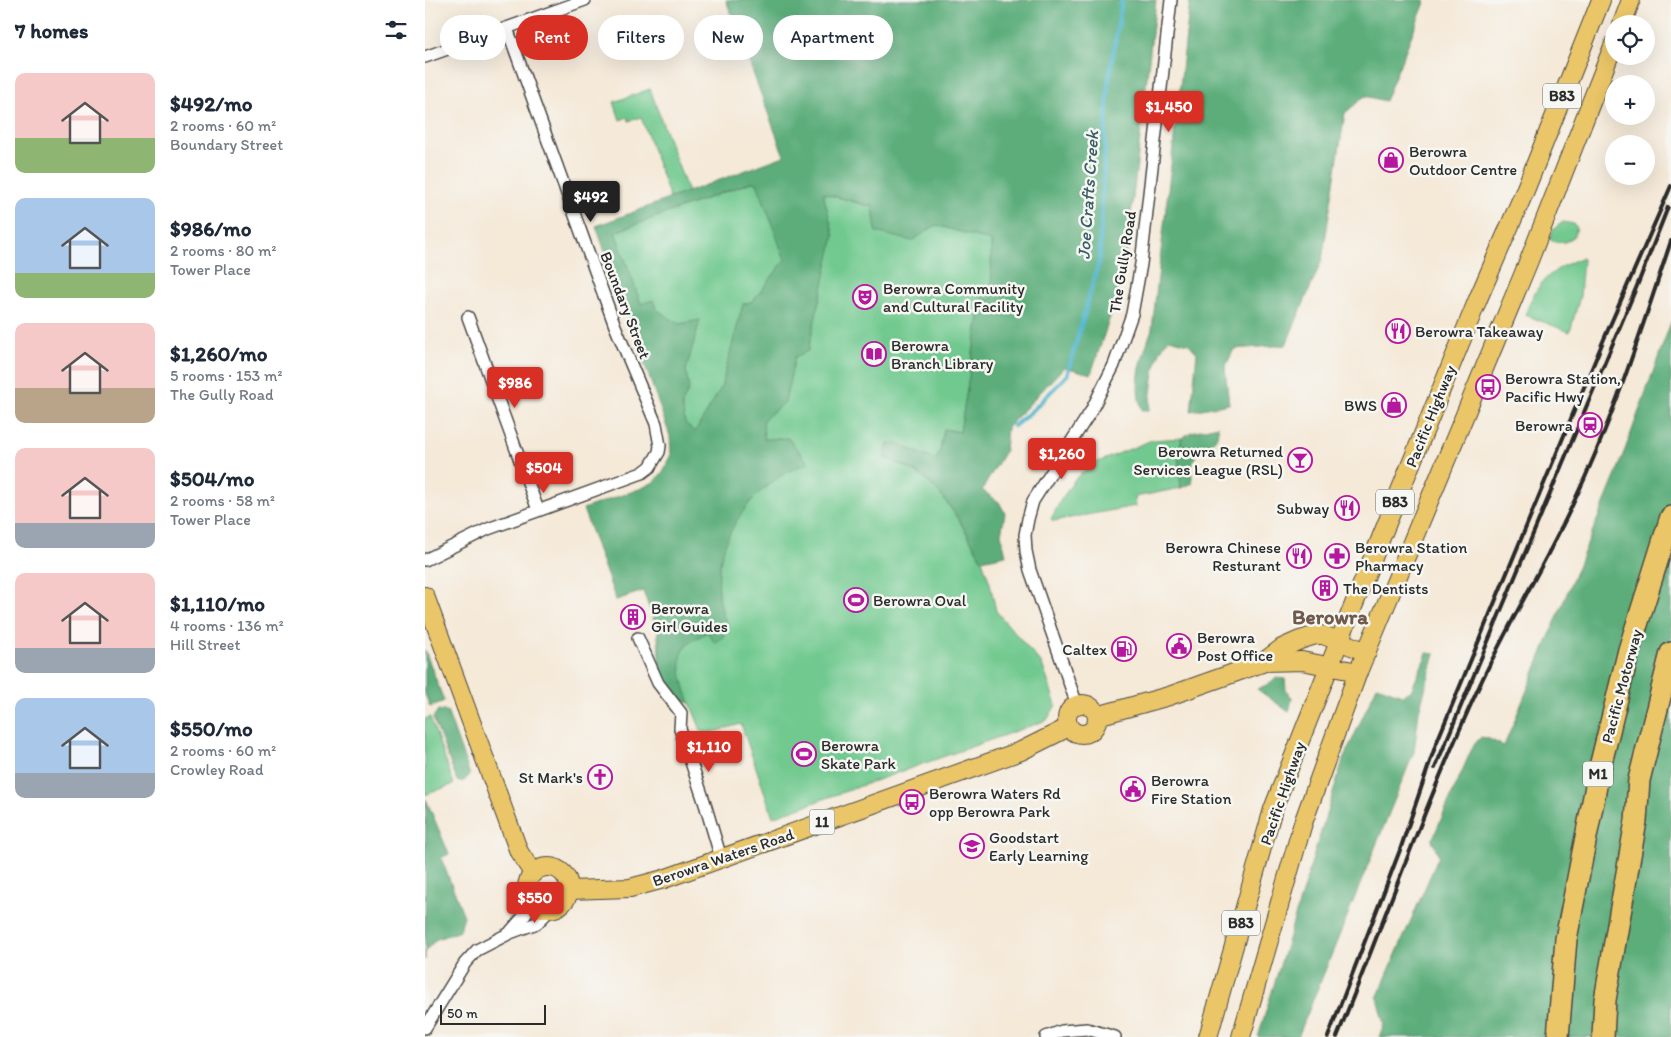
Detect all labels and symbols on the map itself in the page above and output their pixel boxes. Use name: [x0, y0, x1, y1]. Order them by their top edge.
road number: B83: [1543, 84, 1581, 108]
pin: $1,450: [1128, 90, 1210, 133]
water label: Joe Crafts Creek: [1073, 128, 1104, 260]
place label: Berowra Outdoor Centre: [1409, 142, 1517, 179]
shop icon: Berowra Outdoor Centre: [1378, 147, 1404, 173]
pin: $492: [561, 180, 621, 223]
street label: The Gully Road: [1105, 209, 1140, 315]
street label: Boundary Street: [596, 249, 655, 361]
place label: Berowra Community and Cultural Facility: [883, 279, 1025, 316]
theatre icon: Berowra Community and Cultural Facility: [852, 284, 878, 310]
restaurant icon: Berowra Takeaway: [1385, 318, 1411, 344]
place label: Berowra Takeaway: [1415, 322, 1544, 341]
place label: Berowra Branch Library: [891, 336, 994, 373]
library icon: Berowra Branch Library: [861, 341, 887, 367]
street label: Pacific Highway: [1401, 362, 1460, 470]
pin: $986: [485, 366, 545, 409]
place label: Berowra Station, Pacific Hwy: [1505, 369, 1621, 406]
bus stop icon: Berowra Station, Pacific Hwy: [1475, 374, 1501, 400]
shop icon: BWS: [1381, 392, 1407, 418]
place label: BWS: [1344, 396, 1377, 415]
station icon: Berowra: [1577, 412, 1603, 438]
place label: Berowra: [1515, 416, 1574, 435]
pin: $1,260: [1021, 438, 1103, 480]
place label: Berowra Returned Services League (RSL): [1134, 442, 1283, 479]
bar icon: Berowra Returned Services League (RSL): [1287, 447, 1313, 473]
pin: $504: [514, 452, 574, 494]
road number: B83: [1376, 490, 1414, 514]
restaurant icon: Subway: [1334, 495, 1360, 521]
place label: Subway: [1277, 499, 1329, 518]
place label: Berowra Chinese Resturant: [1165, 538, 1281, 575]
place label: Berowra Station Pharmacy: [1355, 538, 1467, 575]
restaurant icon: Berowra Chinese Resturant: [1286, 543, 1312, 569]
pharmacy icon: Berowra Station Pharmacy: [1324, 543, 1350, 569]
building icon: The Dentists: [1312, 575, 1338, 601]
place label: The Dentists: [1343, 579, 1428, 598]
sports icon: Berowra Oval: [843, 587, 869, 613]
place label: Berowra Oval: [873, 591, 967, 610]
place label: Berowra Girl Guides: [651, 599, 728, 636]
building icon: Berowra Girl Guides: [620, 604, 646, 630]
district label: Berowra: [1292, 604, 1369, 629]
street label: Pacific Motorway: [1597, 627, 1646, 745]
place label: Berowra Post Office: [1197, 628, 1273, 665]
public building icon: Berowra Post Office: [1166, 633, 1192, 659]
fuel station icon: Caltex: [1111, 636, 1137, 662]
place label: Caltex: [1062, 640, 1107, 659]
pin: $1,110: [668, 730, 750, 773]
place label: Berowra Skate Park: [821, 736, 897, 773]
street label: Pacific Highway: [1256, 738, 1309, 847]
sports icon: Berowra Skate Park: [791, 741, 817, 767]
road number: M1: [1583, 762, 1613, 786]
church icon: St Mark's: [587, 764, 613, 790]
place label: St Mark's: [519, 768, 583, 787]
place label: Berowra Fire Station: [1151, 771, 1231, 808]
public building icon: Berowra Fire Station: [1120, 776, 1146, 802]
place label: Berowra Waters Rd opp Berowra Park: [929, 784, 1061, 821]
bus stop icon: Berowra Waters Rd opp Berowra Park: [899, 789, 925, 815]
road number: 11: [809, 810, 835, 834]
street label: Berowra Waters Road: [650, 824, 797, 891]
place label: Goodstart Early Learning: [989, 828, 1089, 865]
school or university icon: Goodstart Early Learning: [959, 833, 985, 859]
pin: $550: [505, 882, 565, 924]
road number: B83: [1222, 910, 1260, 936]
scale bar: [440, 1002, 546, 1025]

